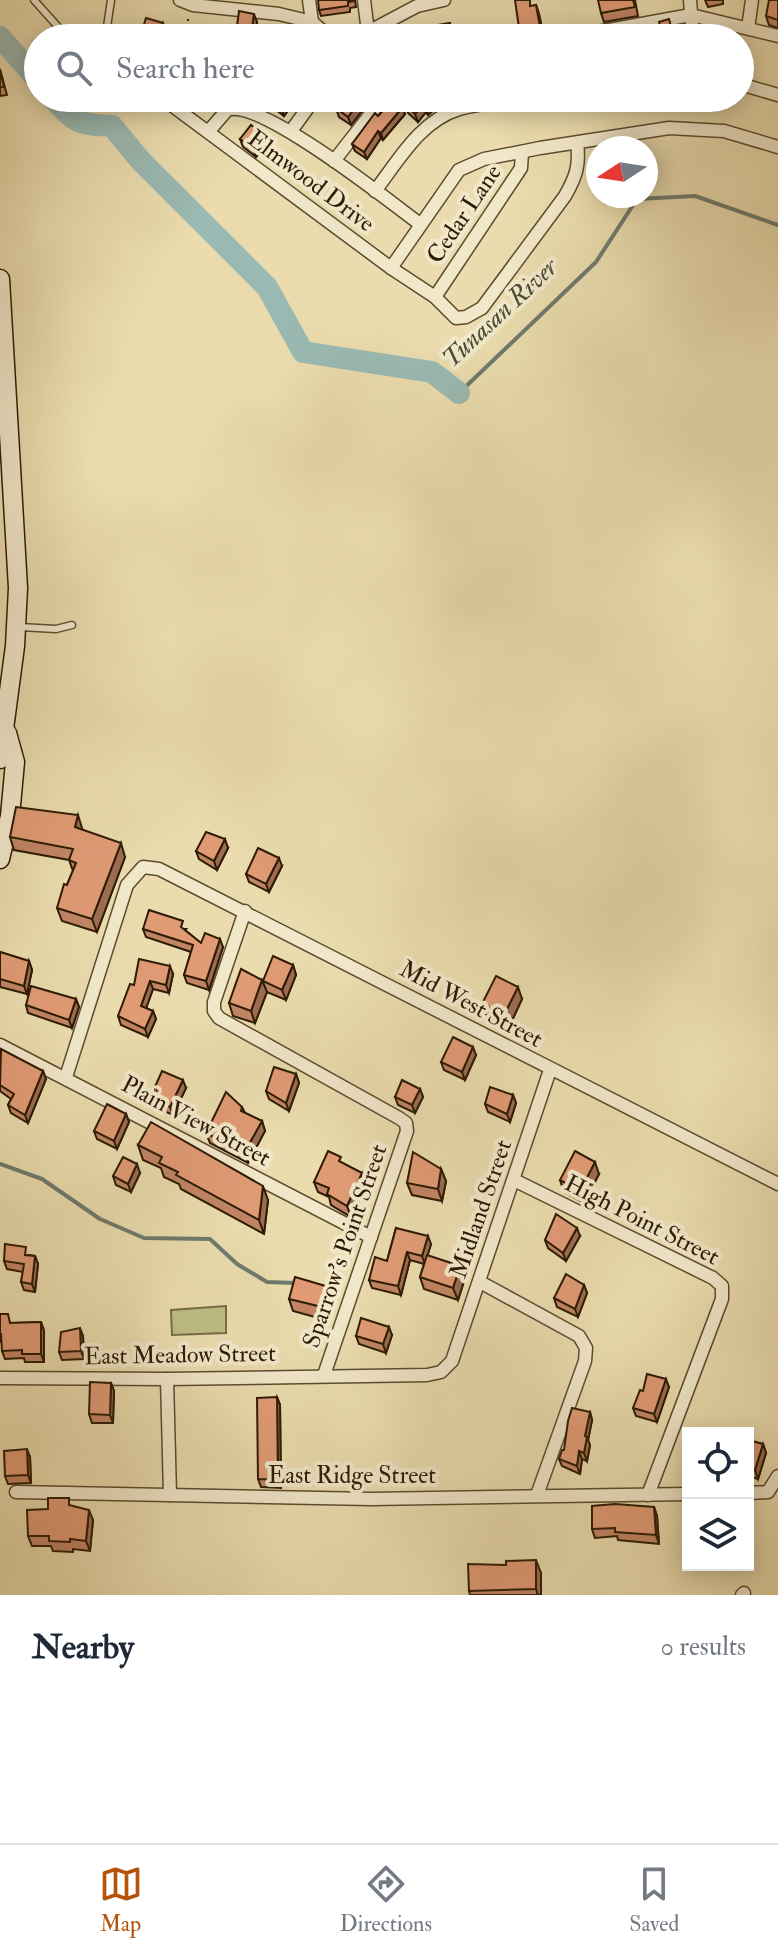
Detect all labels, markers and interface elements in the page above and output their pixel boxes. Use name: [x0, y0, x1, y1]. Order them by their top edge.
search box: [24, 24, 754, 112]
icon: search: [52, 46, 96, 90]
text: Search here: [116, 50, 255, 87]
street label: Elmwood Drive: [241, 123, 381, 239]
north arrow: [586, 136, 658, 208]
street label: Cedar Lane: [420, 159, 508, 269]
water label: Tunasan River: [436, 251, 565, 374]
street label: Mid West Street: [394, 953, 548, 1055]
street label: Plain View Street: [116, 1069, 276, 1173]
street label: Midland Street: [443, 1136, 519, 1282]
street label: Sparrow's Point Street: [296, 1140, 394, 1352]
street label: High Point Street: [559, 1168, 725, 1272]
street label: East Meadow Street: [84, 1338, 276, 1372]
map controls: [682, 1427, 754, 1571]
button: locate: [682, 1427, 754, 1499]
street label: East Ridge Street: [268, 1460, 436, 1491]
button: layers: [682, 1499, 754, 1571]
text: Nearby: [32, 1626, 134, 1669]
text: 0 results: [661, 1631, 746, 1663]
tab: Map: [99, 1862, 143, 1938]
tab: Directions: [340, 1862, 432, 1938]
tab: Saved: [629, 1862, 679, 1938]

